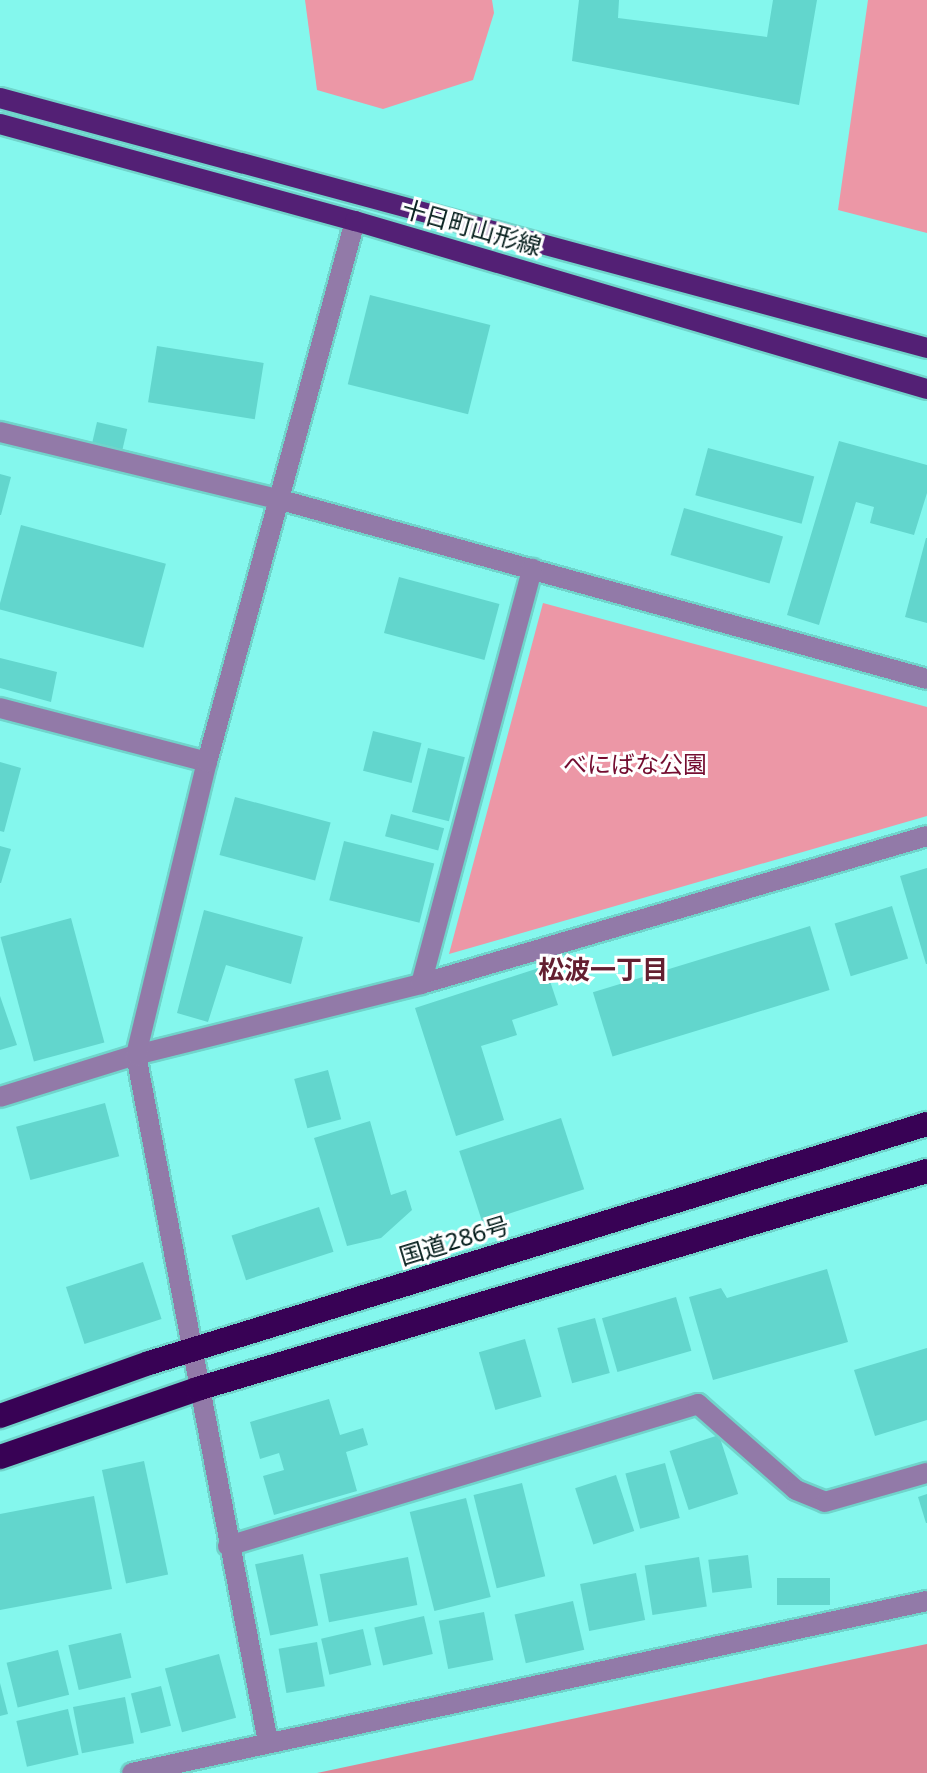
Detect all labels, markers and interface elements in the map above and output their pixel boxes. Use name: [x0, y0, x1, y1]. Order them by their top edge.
street label: 十日町山形線: [399, 193, 545, 261]
park label: べにばな公園: [563, 750, 707, 778]
district label: 松波一丁目: [538, 954, 668, 986]
street label: 国道286号: [396, 1210, 512, 1270]

